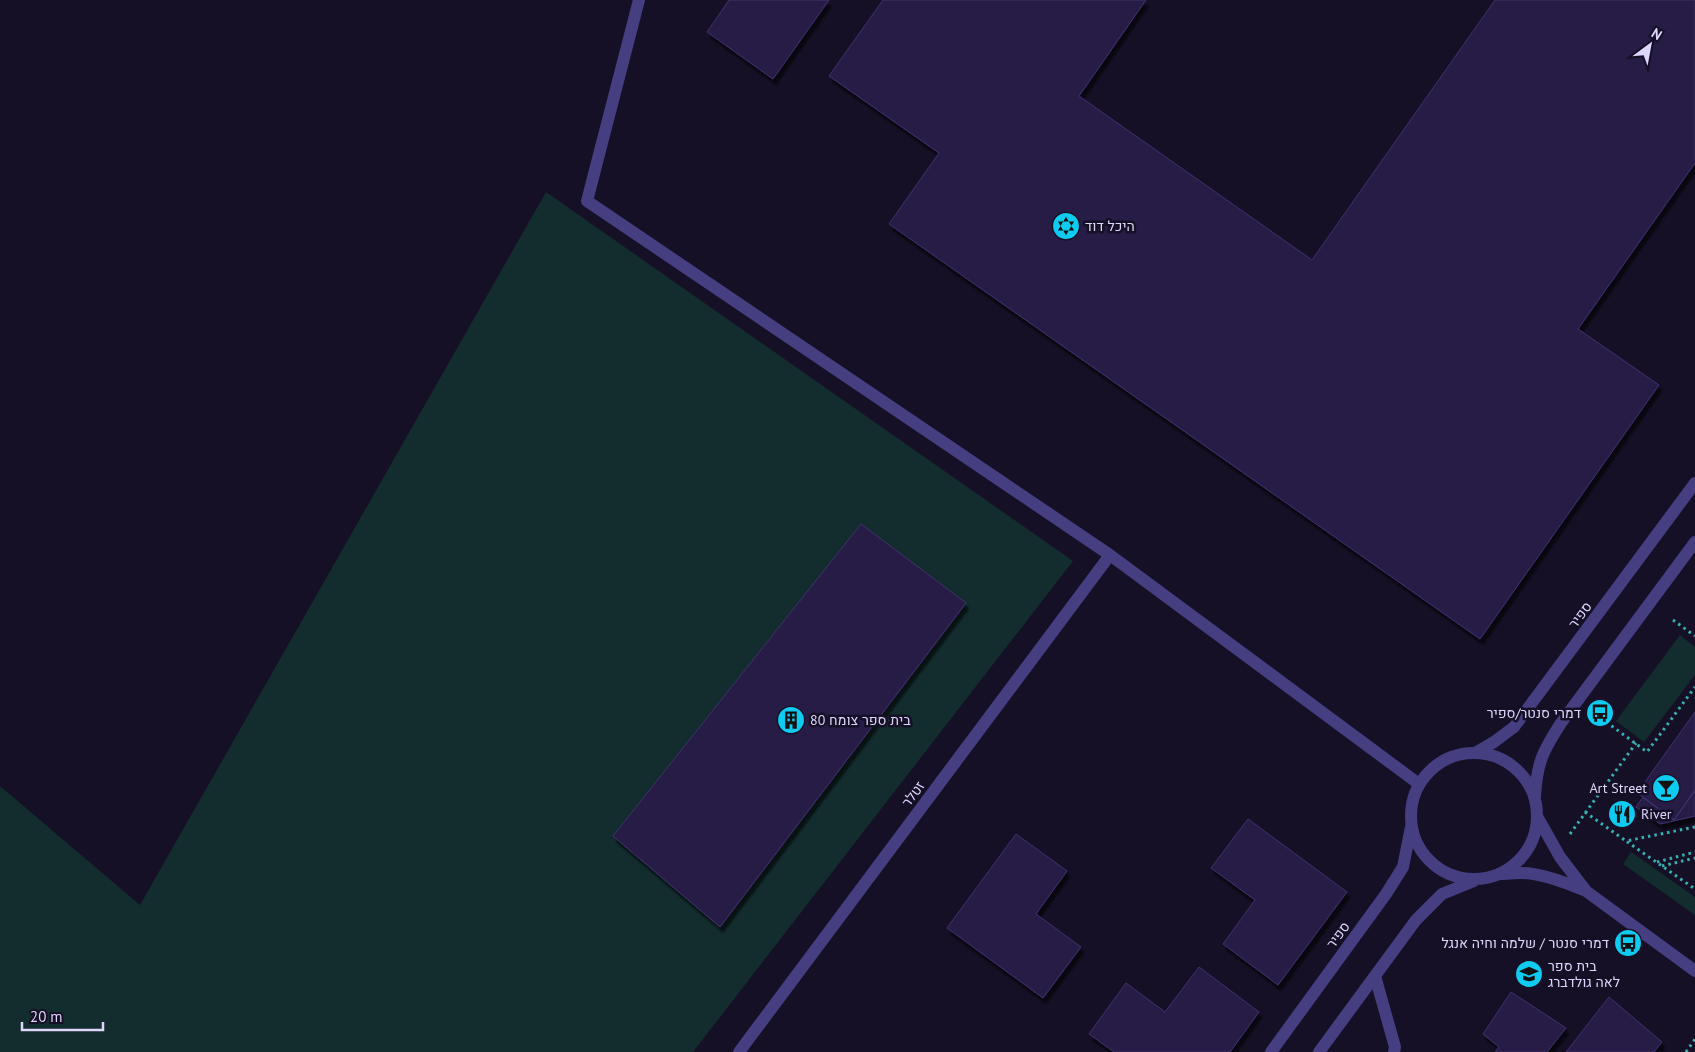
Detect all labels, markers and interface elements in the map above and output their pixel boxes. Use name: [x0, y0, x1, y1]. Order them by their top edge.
north arrow: [1625, 20, 1675, 70]
text: N: [1648, 24, 1666, 44]
synagogue icon: היכל דוד: [1051, 211, 1081, 241]
place label: היכל דוד: [1085, 217, 1135, 235]
street label: ספיר: [1564, 598, 1596, 632]
bus stop icon: דמרי סנטר/ספיר: [1585, 698, 1615, 728]
place label: דמרי סנטר/ספיר: [1487, 704, 1581, 722]
building icon: בית ספר צומח 80: [776, 705, 806, 735]
place label: בית ספר צומח 80: [810, 711, 911, 729]
bar icon: Art Street: [1651, 773, 1681, 803]
street label: זטלר: [897, 778, 929, 810]
place label: Art Street: [1589, 779, 1647, 797]
restaurant icon: River: [1607, 799, 1637, 829]
place label: River: [1641, 805, 1672, 823]
street label: ספיר: [1322, 918, 1354, 952]
bus stop icon: דמרי סנטר / שלמה וחיה אנגל: [1613, 928, 1643, 958]
place label: דמרי סנטר / שלמה וחיה אנגל: [1441, 934, 1609, 952]
place label: בית ספר לאה גולדברג: [1548, 957, 1620, 991]
school or university icon: בית ספר לאה גולדברג: [1514, 959, 1544, 989]
scale bar: [22, 1000, 104, 1032]
text: 20 m: [30, 1007, 63, 1026]

